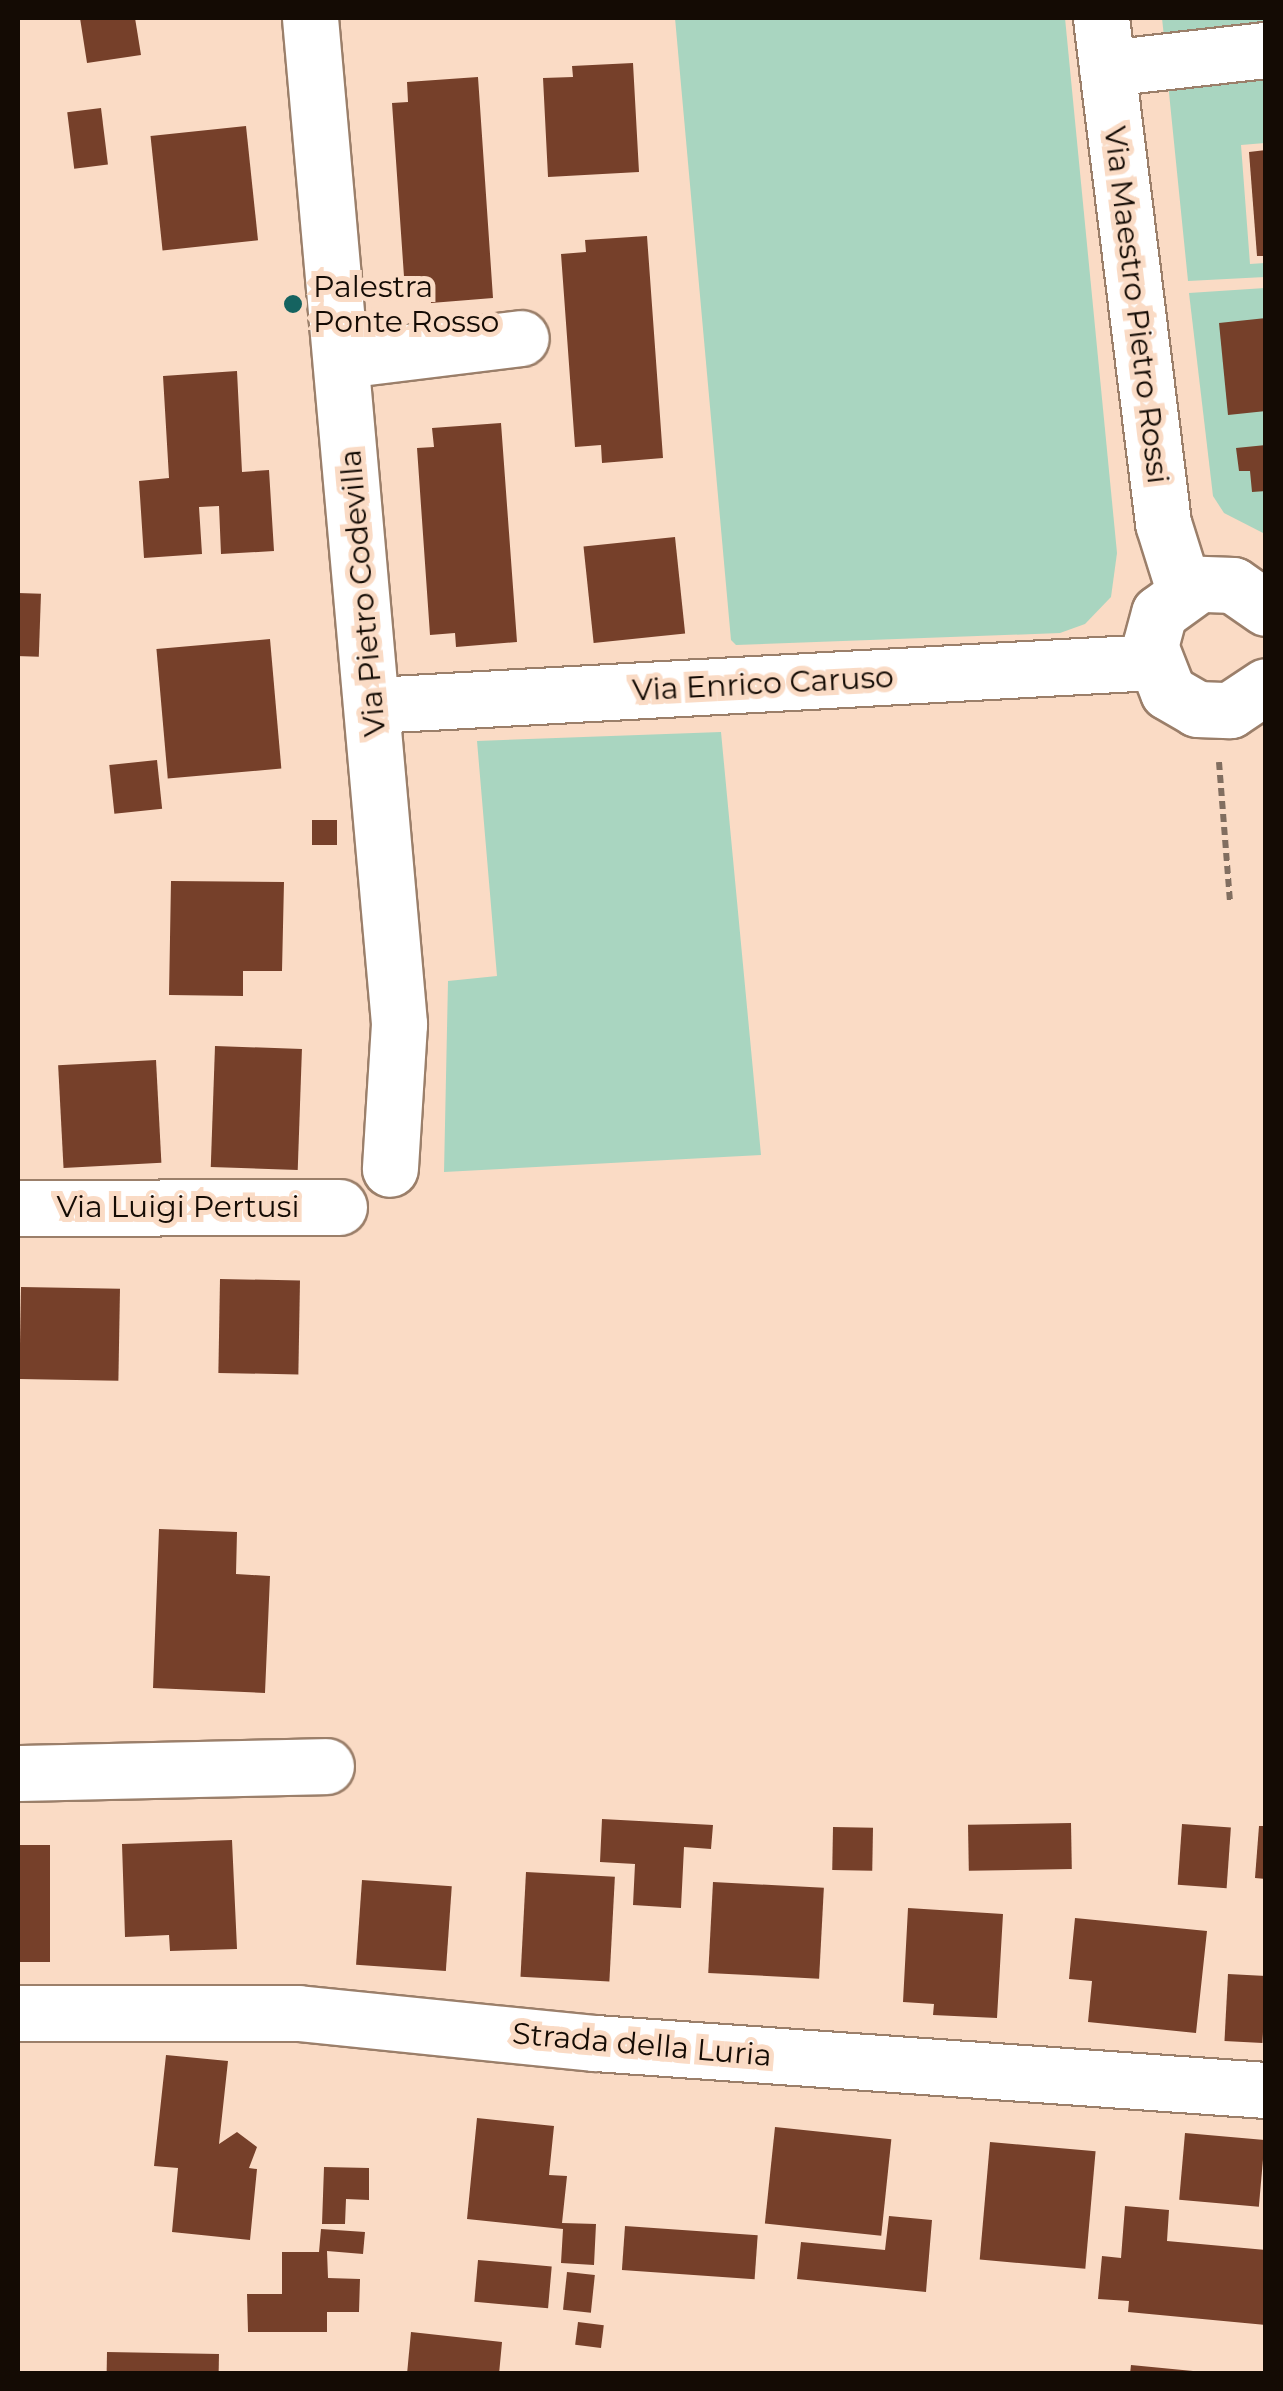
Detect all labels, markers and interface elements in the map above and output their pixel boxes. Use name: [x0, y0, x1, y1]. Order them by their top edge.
street label: Via Maestro Pietro Rossi: [1096, 124, 1176, 486]
place label: Palestra Ponte Rosso: [313, 269, 499, 340]
marker: Palestra Ponte Rosso: [282, 293, 304, 315]
street label: Via Pietro Codevilla: [333, 448, 393, 738]
street label: Via Enrico Caruso: [631, 659, 895, 709]
street label: Via Luigi Pertusi: [57, 1189, 299, 1225]
street label: Strada della Luria: [511, 2016, 773, 2074]

